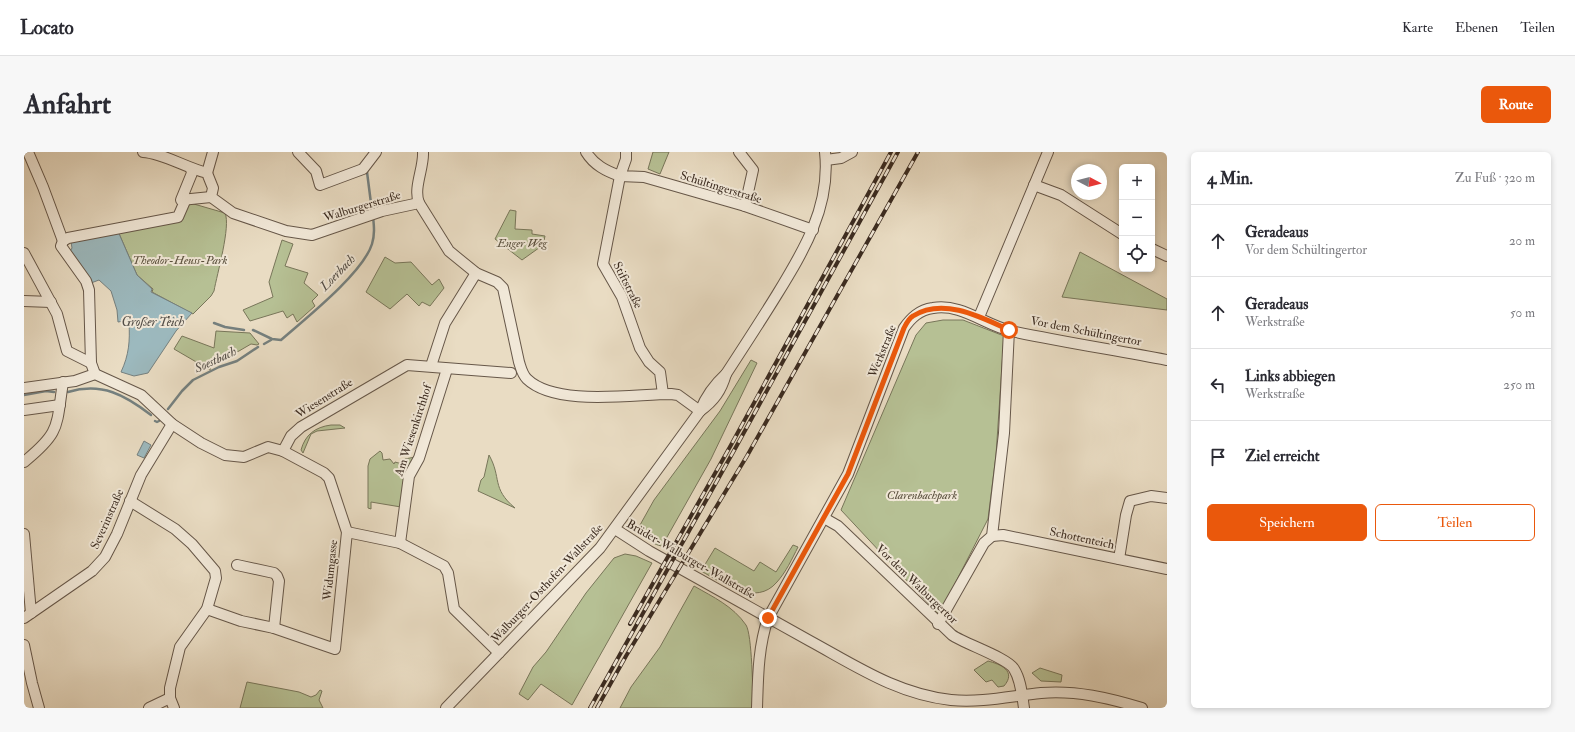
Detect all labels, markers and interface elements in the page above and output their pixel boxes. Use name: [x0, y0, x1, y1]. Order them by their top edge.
text: Locato: [20, 16, 74, 40]
text: Karte: [1402, 19, 1433, 36]
text: Ebenen: [1455, 19, 1498, 36]
text: Teilen: [1520, 19, 1555, 36]
button: Route: [1481, 86, 1551, 123]
text: Anfahrt: [24, 87, 111, 122]
north arrow: [1071, 164, 1107, 200]
map controls: [1119, 164, 1155, 272]
button: +: [1119, 164, 1155, 200]
street label: Schültingerstraße: [678, 168, 763, 207]
text: 4 Min.: [1207, 168, 1253, 189]
text: Zu Fuß · 320 m: [1455, 170, 1535, 186]
street label: Walburgerstraße: [321, 188, 403, 226]
button: −: [1119, 200, 1155, 236]
text: Geradeaus: [1245, 223, 1308, 242]
icon: ahead: [1207, 230, 1229, 252]
text: 20 m: [1509, 233, 1535, 249]
park label: Enger Weg: [496, 236, 548, 251]
button: locate: [1119, 236, 1155, 272]
text: Vor dem Schültingertor: [1245, 242, 1367, 258]
water label: Loerbach: [316, 251, 359, 295]
park label: Theodor-Heuss-Park: [133, 253, 228, 268]
street label: Stiftstraße: [609, 259, 646, 311]
text: Geradeaus: [1245, 295, 1308, 314]
icon: ahead: [1207, 302, 1229, 324]
text: 50 m: [1510, 305, 1535, 321]
street label: Vor dem Schültingertor: [1029, 313, 1143, 350]
water label: Großer Teich: [122, 314, 185, 330]
text: Werkstraße: [1245, 314, 1305, 330]
route start: [1000, 321, 1018, 339]
street label: Werkstraße: [865, 323, 900, 380]
water label: Soestbach: [191, 343, 239, 377]
text: Links abbiegen: [1245, 367, 1335, 386]
icon: left: [1207, 374, 1229, 396]
street label: Wiesenstraße: [292, 375, 356, 422]
text: 250 m: [1503, 377, 1535, 393]
street label: Am Wiesenkirchhof: [391, 380, 436, 479]
text: Werkstraße: [1245, 386, 1305, 402]
icon: arrive: [1207, 446, 1229, 468]
text: Ziel erreicht: [1245, 447, 1320, 466]
street label: Severinstraße: [87, 487, 127, 552]
park label: Clarenbachpark: [887, 488, 957, 503]
button: Speichern: [1207, 504, 1367, 541]
button: Teilen: [1375, 504, 1535, 541]
street label: Brüder-Walburger-Wallstraße: [624, 516, 758, 602]
street label: Walburger-Osthofen-Wallstraße: [488, 521, 606, 647]
street label: Schottenteich: [1048, 524, 1116, 553]
street label: Widumgasse: [320, 539, 341, 602]
street label: Vor dem Walburgertor: [873, 541, 961, 628]
route end: [759, 609, 777, 627]

